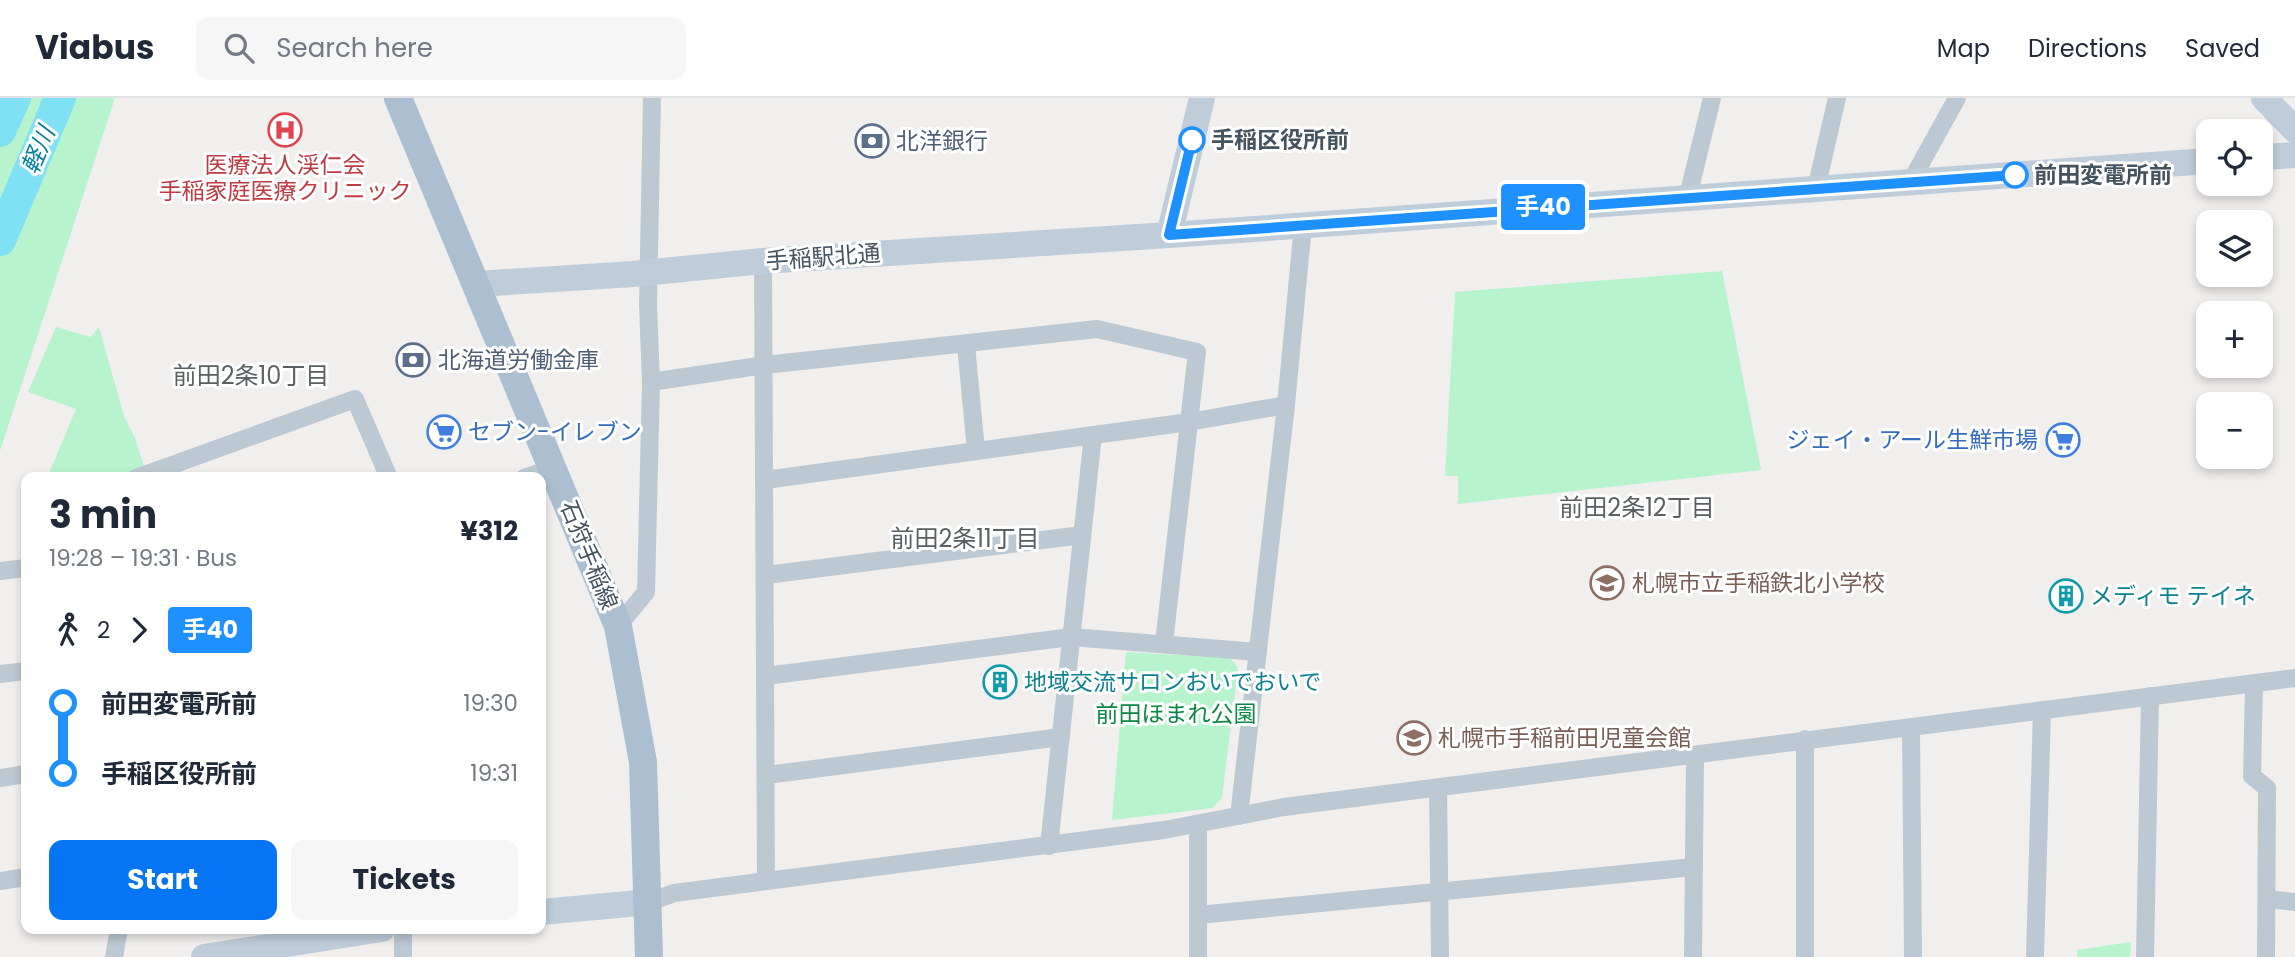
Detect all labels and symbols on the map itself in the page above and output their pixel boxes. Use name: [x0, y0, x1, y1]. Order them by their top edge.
hospital icon: 医療法人渓仁会 手稲家庭医療クリニック: [266, 111, 304, 149]
water label: 軽川: [13, 119, 64, 179]
bank icon: 北洋銀行: [853, 122, 891, 160]
place label: 手稲区役所前: [1211, 124, 1349, 156]
place label: 北洋銀行: [896, 125, 988, 157]
marker: 手稲区役所前: [1179, 127, 1205, 153]
place label: 医療法人渓仁会 手稲家庭医療クリニック: [159, 149, 412, 207]
place label: 前田変電所前: [2034, 159, 2172, 191]
marker: 前田変電所前: [2002, 162, 2028, 188]
line badge: 手40: [1503, 184, 1583, 230]
street label: 手稲駅北通: [765, 237, 881, 277]
bank icon: 北海道労働金庫: [394, 341, 432, 379]
place label: 北海道労働金庫: [438, 344, 599, 376]
district label: 前田2条10丁目: [173, 359, 329, 392]
supermarket icon: セブン-イレブン: [425, 413, 463, 451]
place label: セブン-イレブン: [468, 416, 642, 448]
supermarket icon: ジェイ・アール生鮮市場: [2044, 421, 2082, 459]
place label: ジェイ・アール生鮮市場: [1786, 424, 2038, 456]
district label: 前田2条12丁目: [1559, 491, 1715, 524]
street label: 石狩手稲線: [553, 496, 625, 614]
district label: 前田2条11丁目: [890, 522, 1040, 555]
school or university icon: 札幌市立手稲鉄北小学校: [1588, 564, 1626, 602]
place label: 札幌市立手稲鉄北小学校: [1632, 567, 1885, 599]
building icon: メディモ テイネ: [2047, 577, 2085, 615]
place label: メディモ テイネ: [2090, 580, 2256, 612]
building icon: 地域交流サロンおいでおいで: [981, 663, 1019, 701]
place label: 地域交流サロンおいでおいで: [1024, 666, 1322, 698]
park label: 前田ほまれ公園: [1096, 698, 1257, 730]
school or university icon: 札幌市手稲前田児童会館: [1395, 719, 1433, 757]
place label: 札幌市手稲前田児童会館: [1438, 722, 1691, 754]

